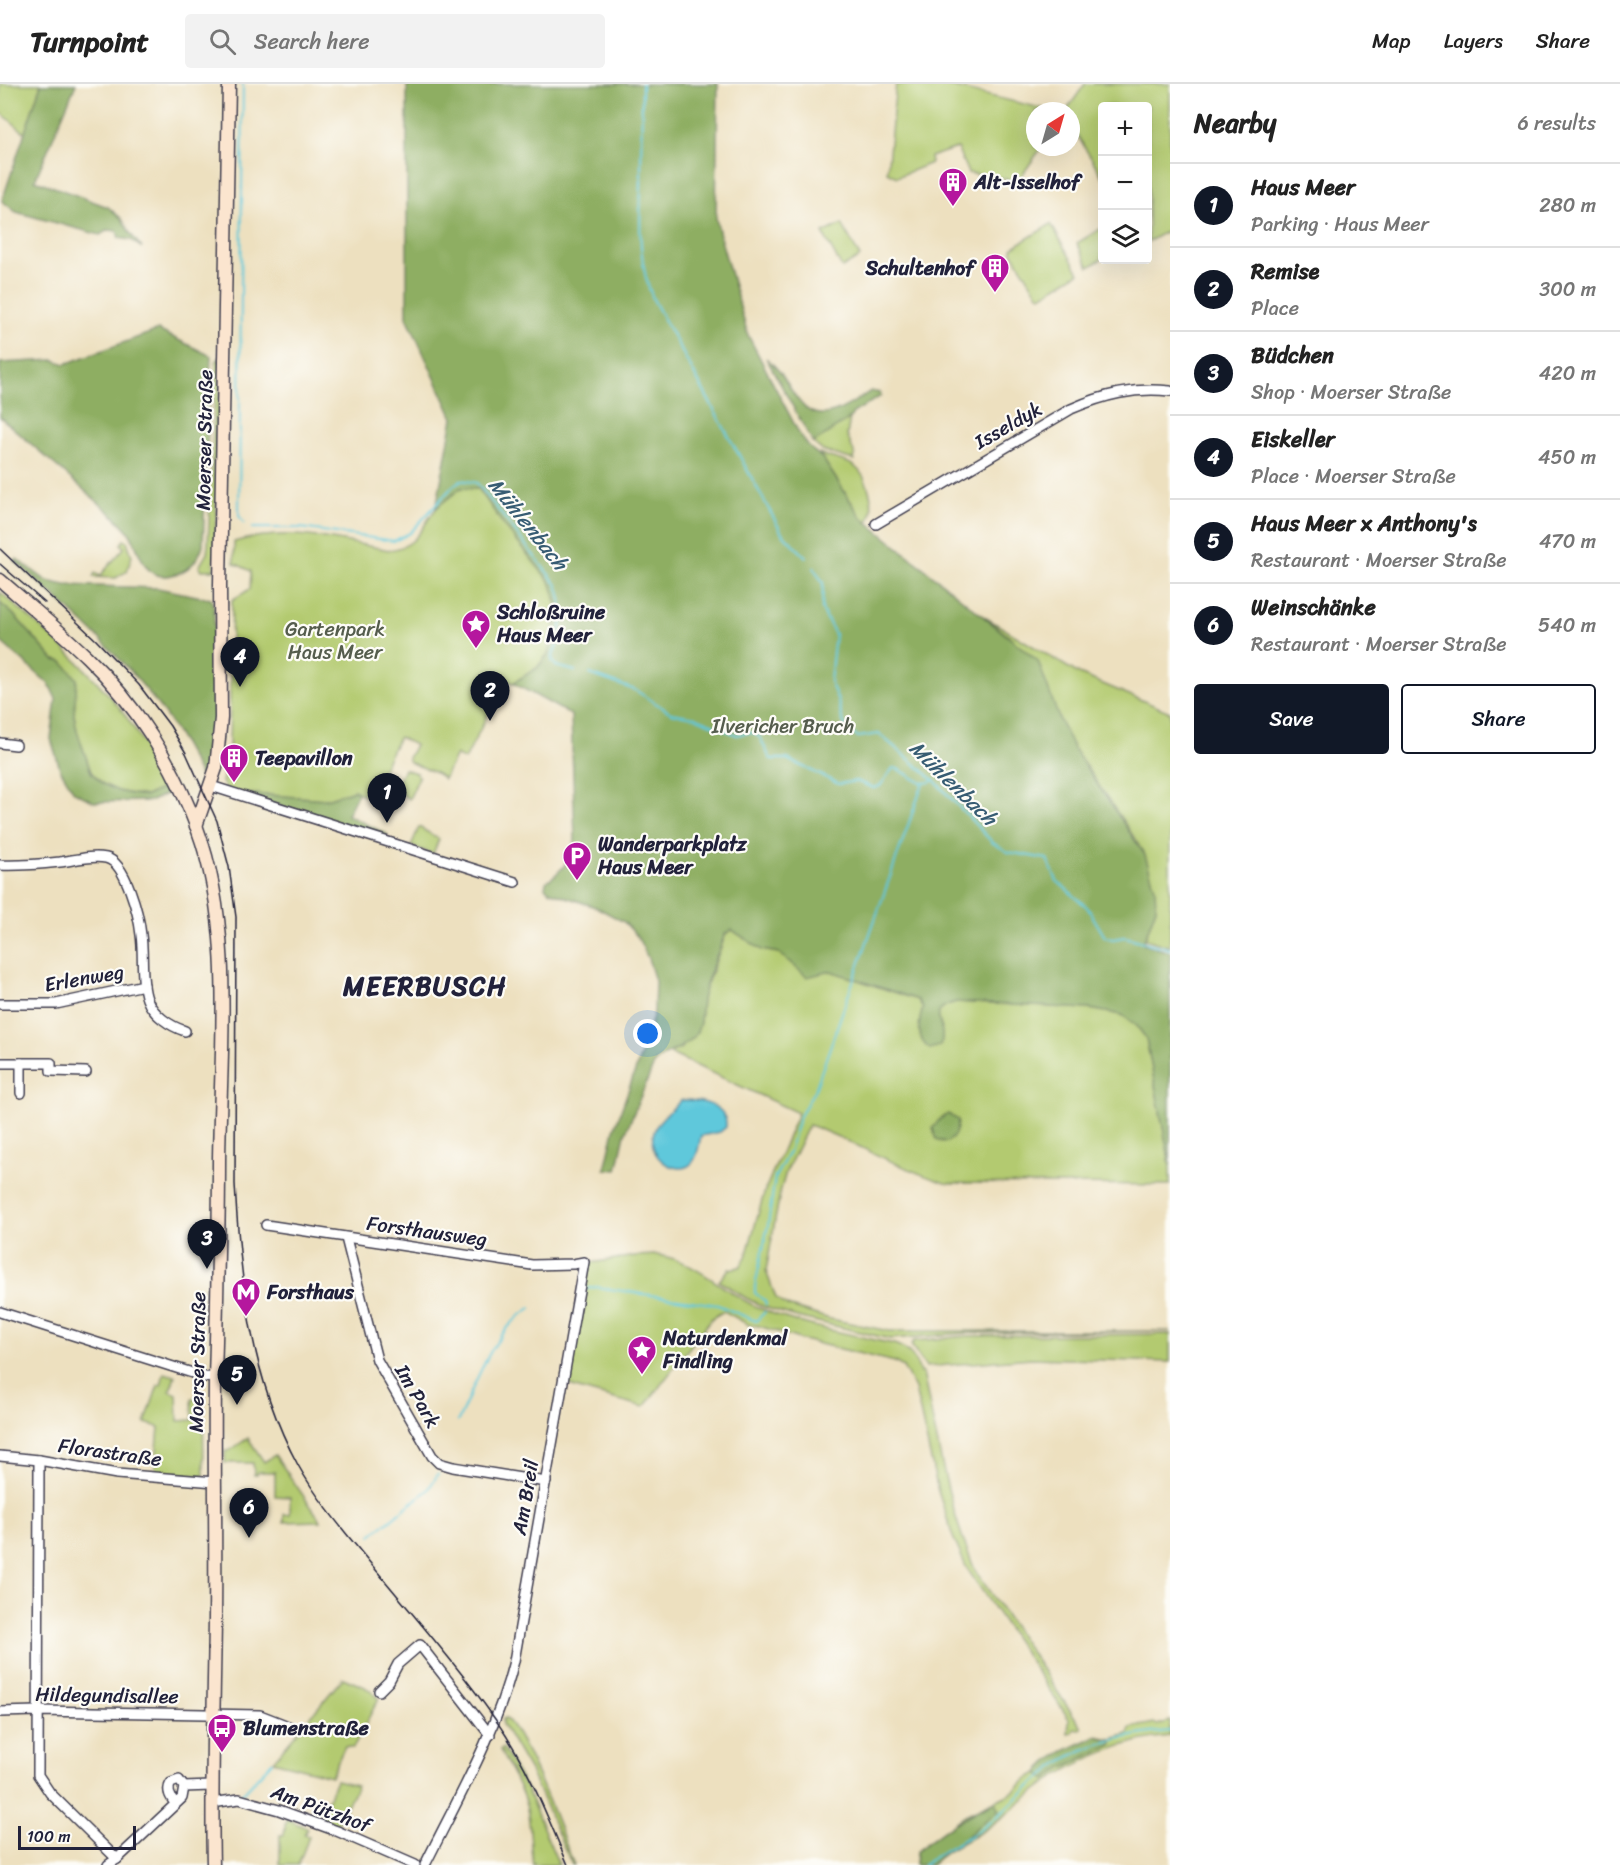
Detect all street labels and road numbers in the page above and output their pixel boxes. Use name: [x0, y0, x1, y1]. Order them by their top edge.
street label: Moerser Straße: [186, 369, 223, 511]
street label: Isseldyk: [967, 392, 1049, 460]
street label: Erlenweg: [41, 954, 127, 1003]
street label: Forsthausweg: [364, 1206, 489, 1257]
street label: Moerser Straße: [179, 1291, 216, 1433]
street label: Im Park: [385, 1357, 450, 1435]
street label: Florastraße: [56, 1428, 164, 1477]
street label: Am Breil: [501, 1456, 549, 1539]
street label: Hildegundisallee: [35, 1677, 179, 1714]
street label: Am Pützhof: [265, 1774, 378, 1844]

